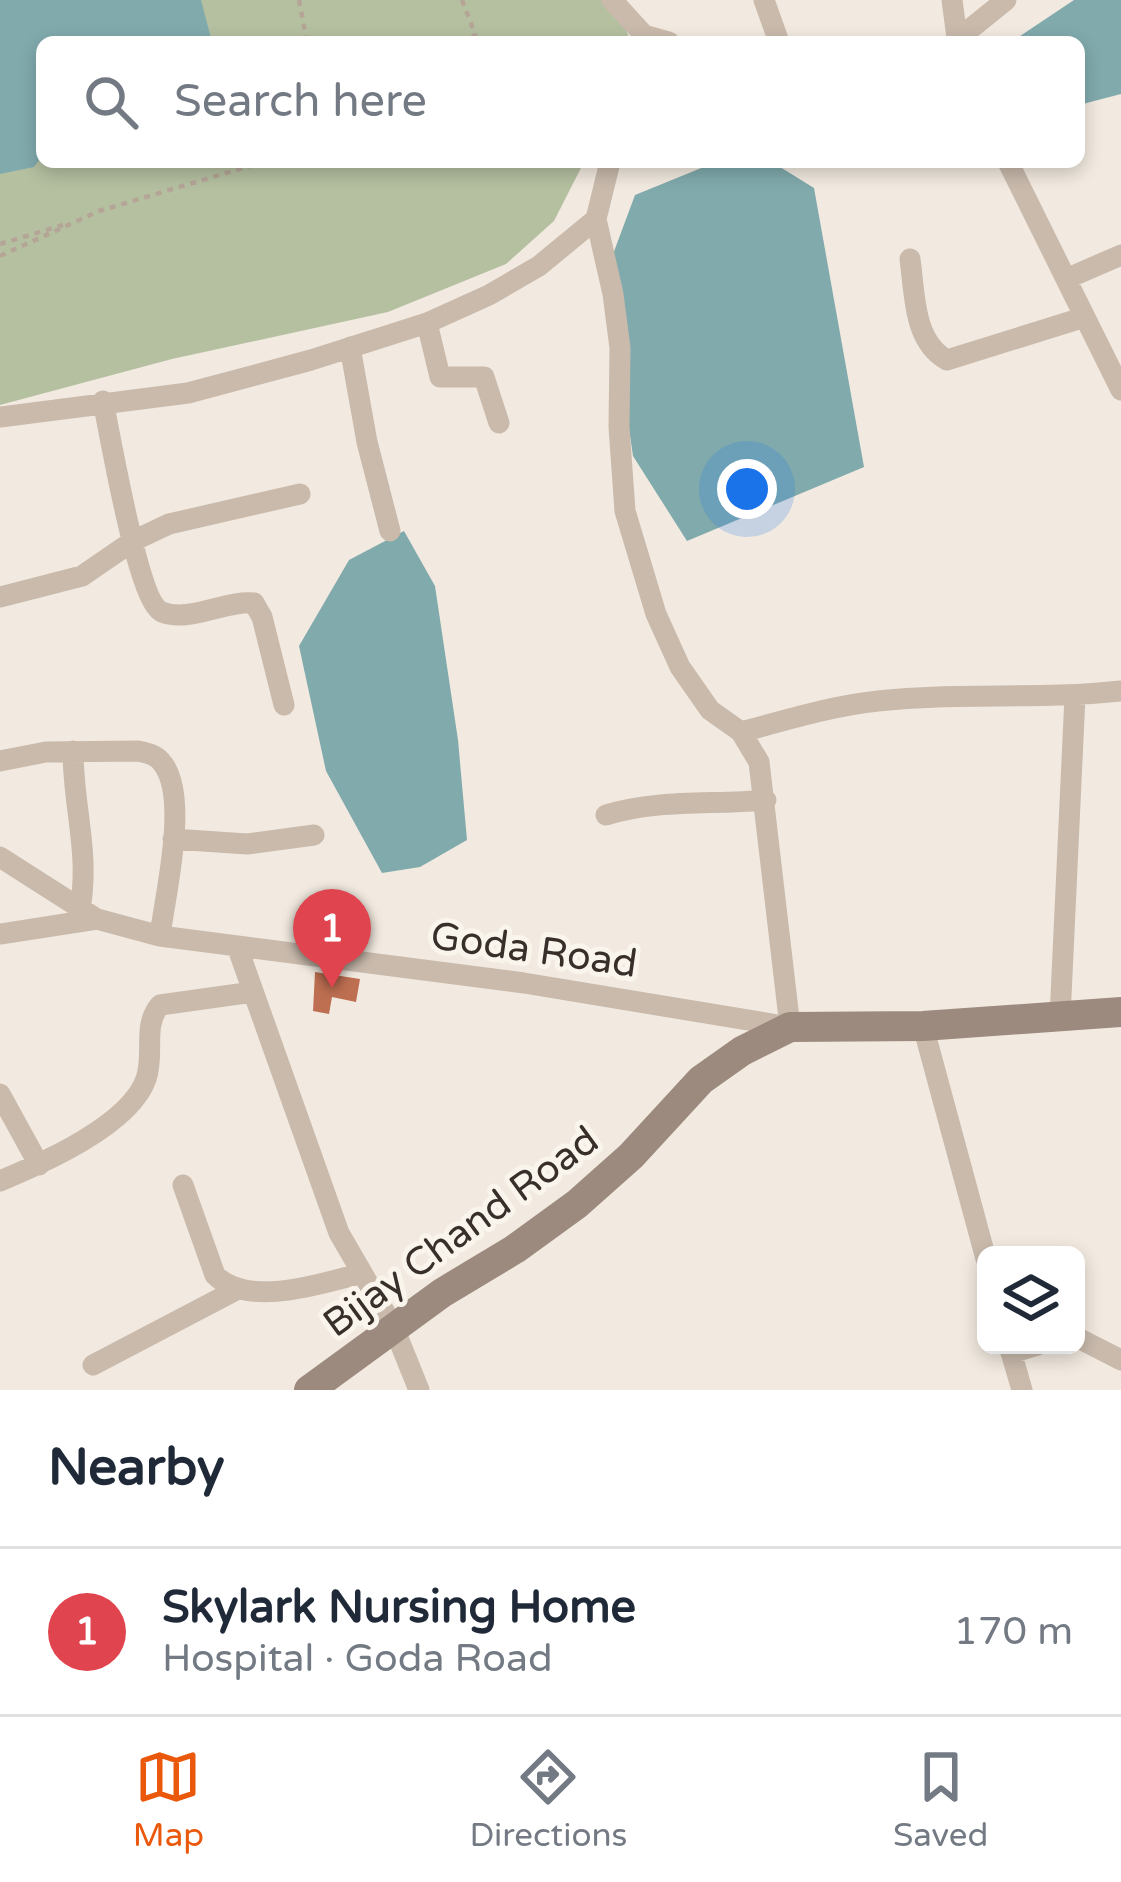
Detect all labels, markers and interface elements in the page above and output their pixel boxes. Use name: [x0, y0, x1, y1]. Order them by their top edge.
search box: [36, 36, 1085, 168]
icon: search: [78, 69, 144, 135]
text: Search here: [174, 75, 427, 129]
your location: [717, 459, 777, 519]
pin: 1: [293, 889, 371, 988]
street label: Goda Road: [428, 912, 640, 988]
street label: Bijay Chand Road: [314, 1117, 608, 1347]
map controls: [977, 1246, 1085, 1354]
button: layers: [977, 1246, 1085, 1354]
text: Nearby: [48, 1437, 225, 1499]
text: Skylark Nursing Home: [162, 1581, 636, 1635]
text: 1: [75, 1608, 99, 1655]
text: 170 m: [954, 1608, 1073, 1655]
text: Hospital · Goda Road: [162, 1635, 553, 1682]
tab: Map: [133, 1744, 204, 1855]
tab: Directions: [470, 1744, 627, 1855]
tab: Saved: [893, 1744, 988, 1855]

